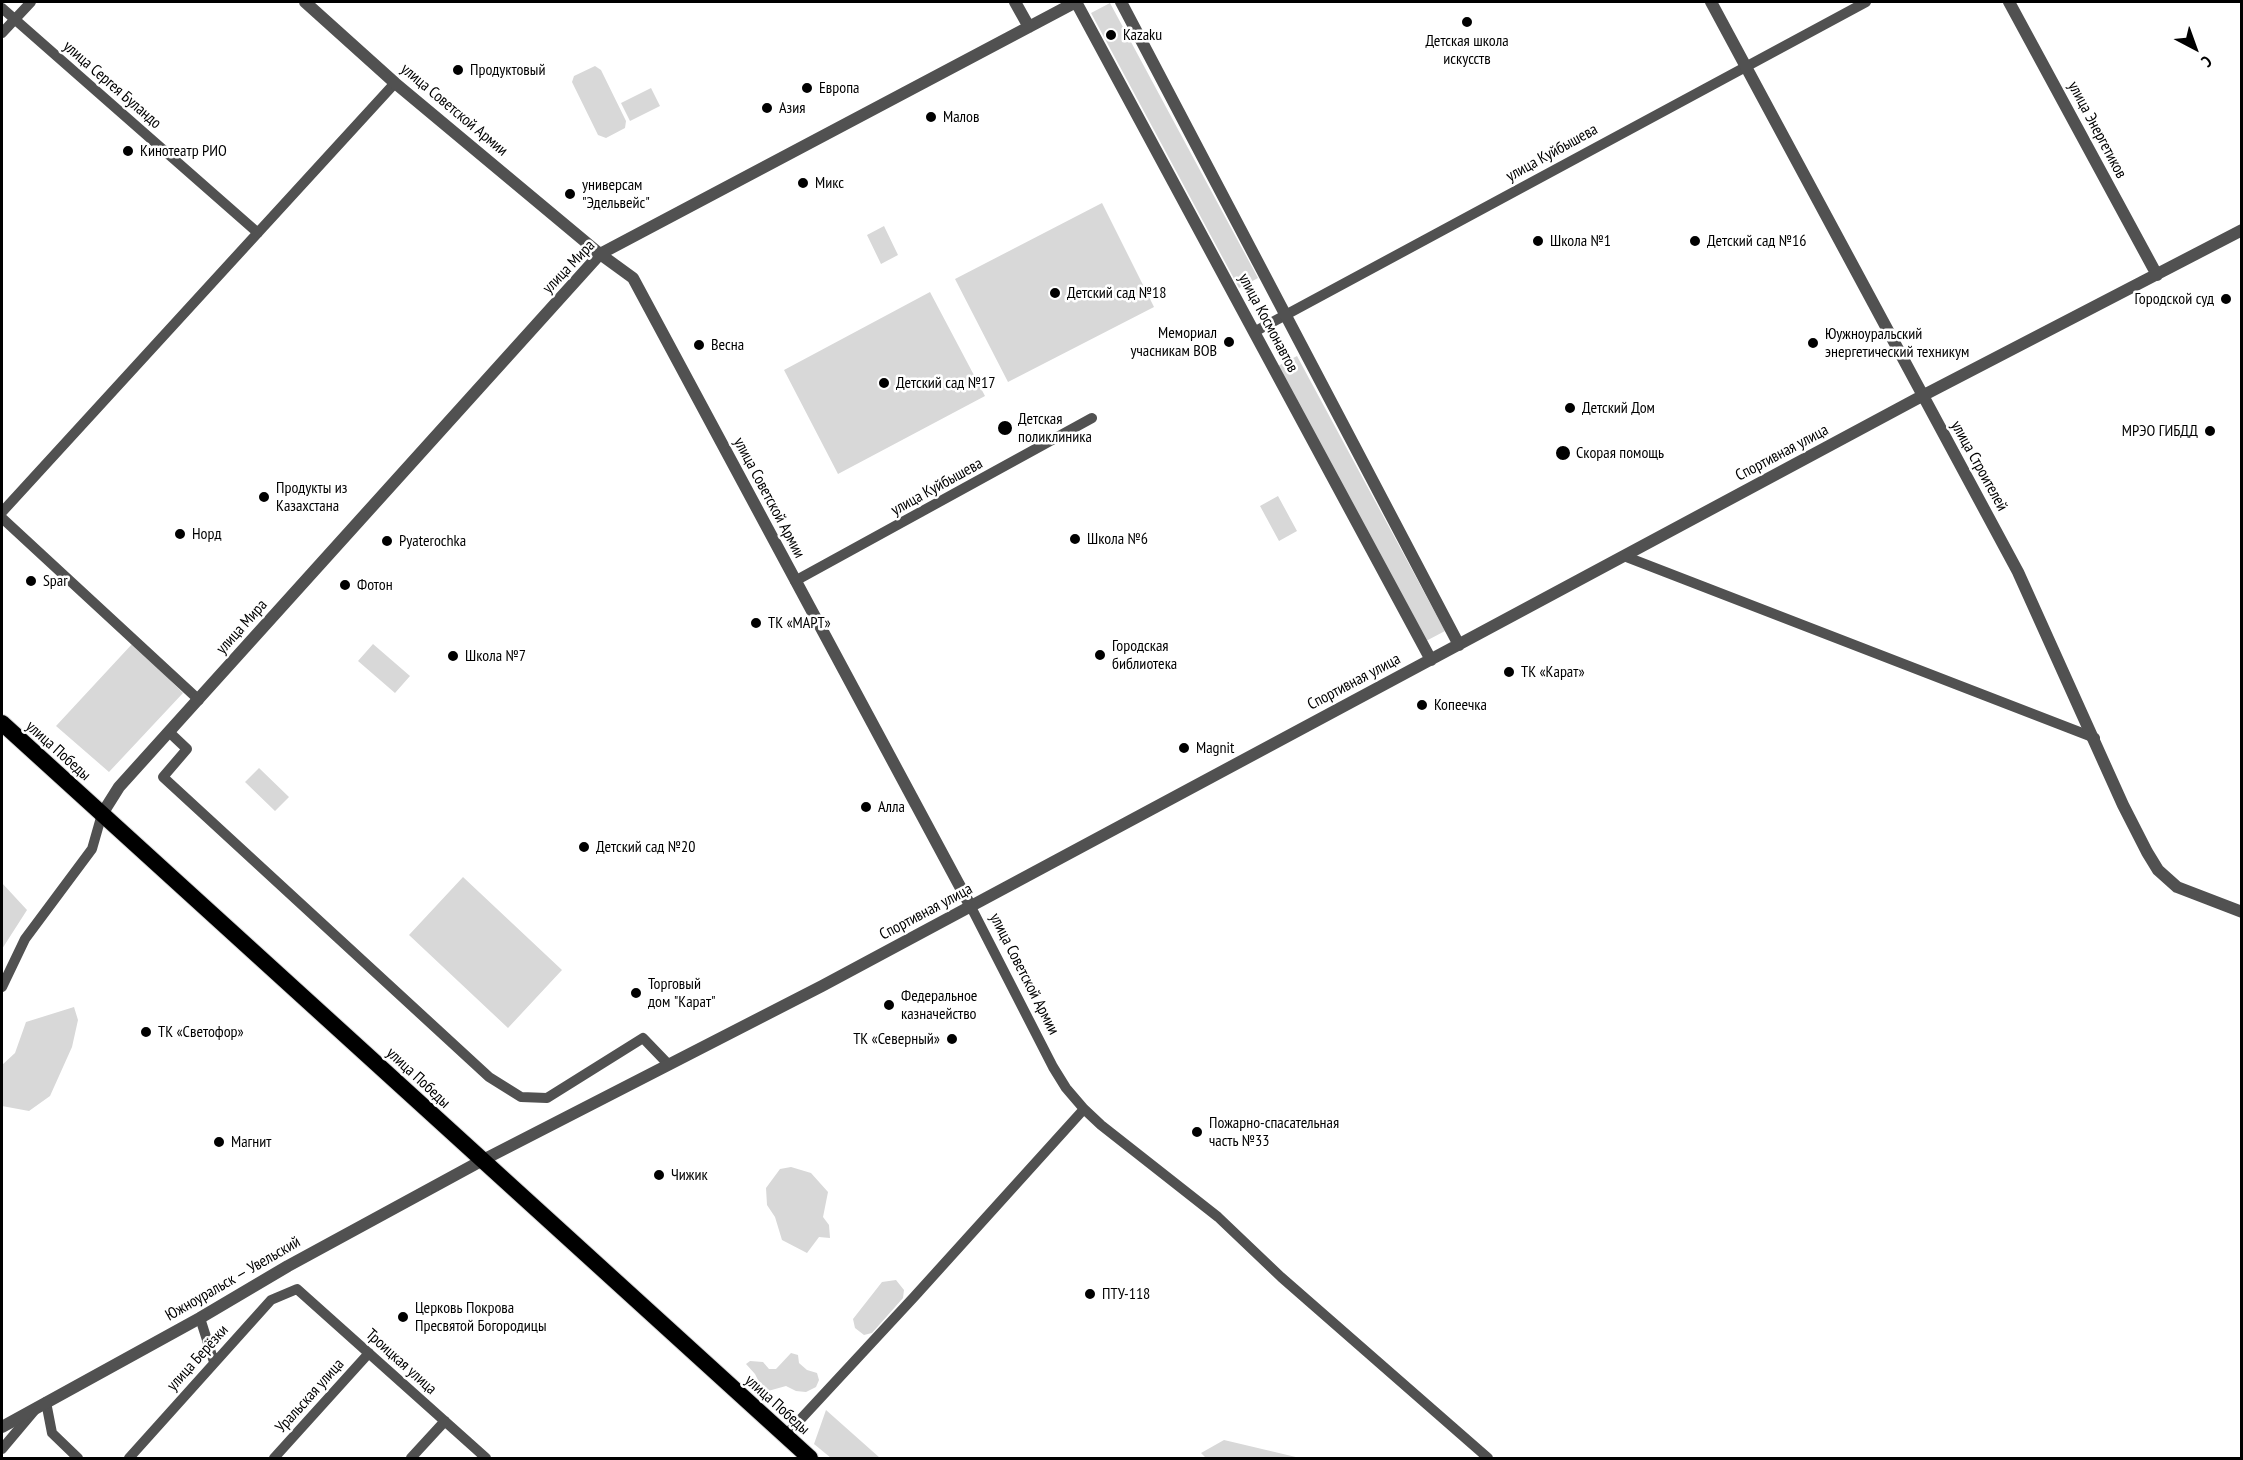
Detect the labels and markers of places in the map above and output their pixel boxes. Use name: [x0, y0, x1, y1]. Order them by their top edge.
marker: Детская школа искусств: [1460, 15, 1474, 29]
place label: Kazaku: [1123, 25, 1162, 45]
marker: Kazaku: [1104, 28, 1118, 42]
place label: Детская школа искусств: [1425, 31, 1509, 69]
place label: Продуктовый: [470, 60, 545, 80]
marker: Продуктовый: [451, 63, 465, 77]
place label: Европа: [819, 78, 859, 98]
marker: Европа: [800, 81, 814, 95]
place label: Азия: [779, 98, 805, 118]
marker: Азия: [760, 101, 774, 115]
place label: Малов: [943, 107, 979, 127]
marker: Малов: [924, 110, 938, 124]
place label: Кинотеатр РИО: [140, 141, 227, 161]
marker: Кинотеатр РИО: [121, 144, 135, 158]
place label: Микс: [815, 173, 844, 193]
place label: универсам "Эдельвейс": [582, 175, 650, 213]
marker: Микс: [796, 176, 810, 190]
marker: универсам "Эдельвейс": [563, 187, 577, 201]
place label: Школа №1: [1550, 231, 1611, 251]
place label: Детский сад №16: [1707, 231, 1806, 251]
marker: Школа №1: [1531, 234, 1545, 248]
marker: Детский сад №16: [1688, 234, 1702, 248]
place label: Детский сад №18: [1067, 283, 1166, 303]
marker: Детский сад №18: [1048, 286, 1062, 300]
place label: Городской суд: [2134, 289, 2214, 309]
marker: Городской суд: [2219, 292, 2233, 306]
place label: Мемориал учасникам ВОВ: [1130, 323, 1217, 361]
place label: Юужноуральский энергетический техникум: [1825, 324, 1969, 362]
place label: Весна: [711, 335, 744, 355]
marker: Мемориал учасникам ВОВ: [1222, 335, 1236, 349]
marker: Юужноуральский энергетический техникум: [1806, 336, 1820, 350]
marker: Весна: [692, 338, 706, 352]
place label: Детский сад №17: [896, 373, 995, 393]
marker: Детский сад №17: [877, 376, 891, 390]
place label: Детский Дом: [1582, 398, 1655, 418]
marker: Детский Дом: [1563, 401, 1577, 415]
place label: Детская поликлиника: [1018, 409, 1092, 447]
marker: Детская поликлиника: [996, 419, 1014, 437]
place label: МРЭО ГИБДД: [2122, 421, 2198, 441]
marker: МРЭО ГИБДД: [2203, 424, 2217, 438]
place label: Скорая помощь: [1576, 443, 1664, 463]
marker: Скорая помощь: [1554, 444, 1572, 462]
place label: Продукты из Казахстана: [276, 478, 347, 516]
marker: Продукты из Казахстана: [257, 490, 271, 504]
place label: Норд: [192, 524, 221, 544]
marker: Норд: [173, 527, 187, 541]
place label: Школа №6: [1087, 529, 1148, 549]
place label: Pyaterochka: [399, 531, 466, 551]
marker: Школа №6: [1068, 532, 1082, 546]
marker: Pyaterochka: [380, 534, 394, 548]
place label: Spar: [43, 571, 68, 591]
marker: Spar: [24, 574, 38, 588]
place label: Фотон: [357, 575, 393, 595]
marker: Фотон: [338, 578, 352, 592]
place label: ТК «МАРТ»: [768, 613, 831, 633]
marker: ТК «МАРТ»: [749, 616, 763, 630]
place label: Городская библиотека: [1112, 636, 1177, 674]
place label: Школа №7: [465, 646, 526, 666]
marker: Городская библиотека: [1093, 648, 1107, 662]
marker: Школа №7: [446, 649, 460, 663]
place label: ТК «Карат»: [1521, 662, 1585, 682]
marker: ТК «Карат»: [1502, 665, 1516, 679]
place label: Копеечка: [1434, 695, 1487, 715]
marker: Копеечка: [1415, 698, 1429, 712]
place label: Magnit: [1196, 738, 1234, 758]
marker: Magnit: [1177, 741, 1191, 755]
place label: Алла: [878, 797, 905, 817]
marker: Алла: [859, 800, 873, 814]
place label: Детский сад №20: [596, 837, 695, 857]
marker: Детский сад №20: [577, 840, 591, 854]
place label: Торговый дом "Карат": [648, 974, 716, 1012]
marker: Торговый дом "Карат": [629, 986, 643, 1000]
place label: Федеральное казначейство: [901, 986, 977, 1024]
marker: Федеральное казначейство: [882, 998, 896, 1012]
place label: ТК «Светофор»: [158, 1022, 244, 1042]
marker: ТК «Светофор»: [139, 1025, 153, 1039]
place label: ТК «Северный»: [853, 1029, 940, 1049]
marker: ТК «Северный»: [945, 1032, 959, 1046]
place label: Пожарно-спасательная часть №33: [1209, 1113, 1339, 1151]
marker: Пожарно-спасательная часть №33: [1190, 1125, 1204, 1139]
place label: Магнит: [231, 1132, 271, 1152]
marker: Магнит: [212, 1135, 226, 1149]
place label: Чижик: [671, 1165, 708, 1185]
marker: Чижик: [652, 1168, 666, 1182]
place label: ПТУ-118: [1102, 1284, 1150, 1304]
marker: ПТУ-118: [1083, 1287, 1097, 1301]
place label: Церковь Покрова Пресвятой Богородицы: [415, 1298, 547, 1336]
marker: Церковь Покрова Пресвятой Богородицы: [396, 1310, 410, 1324]

